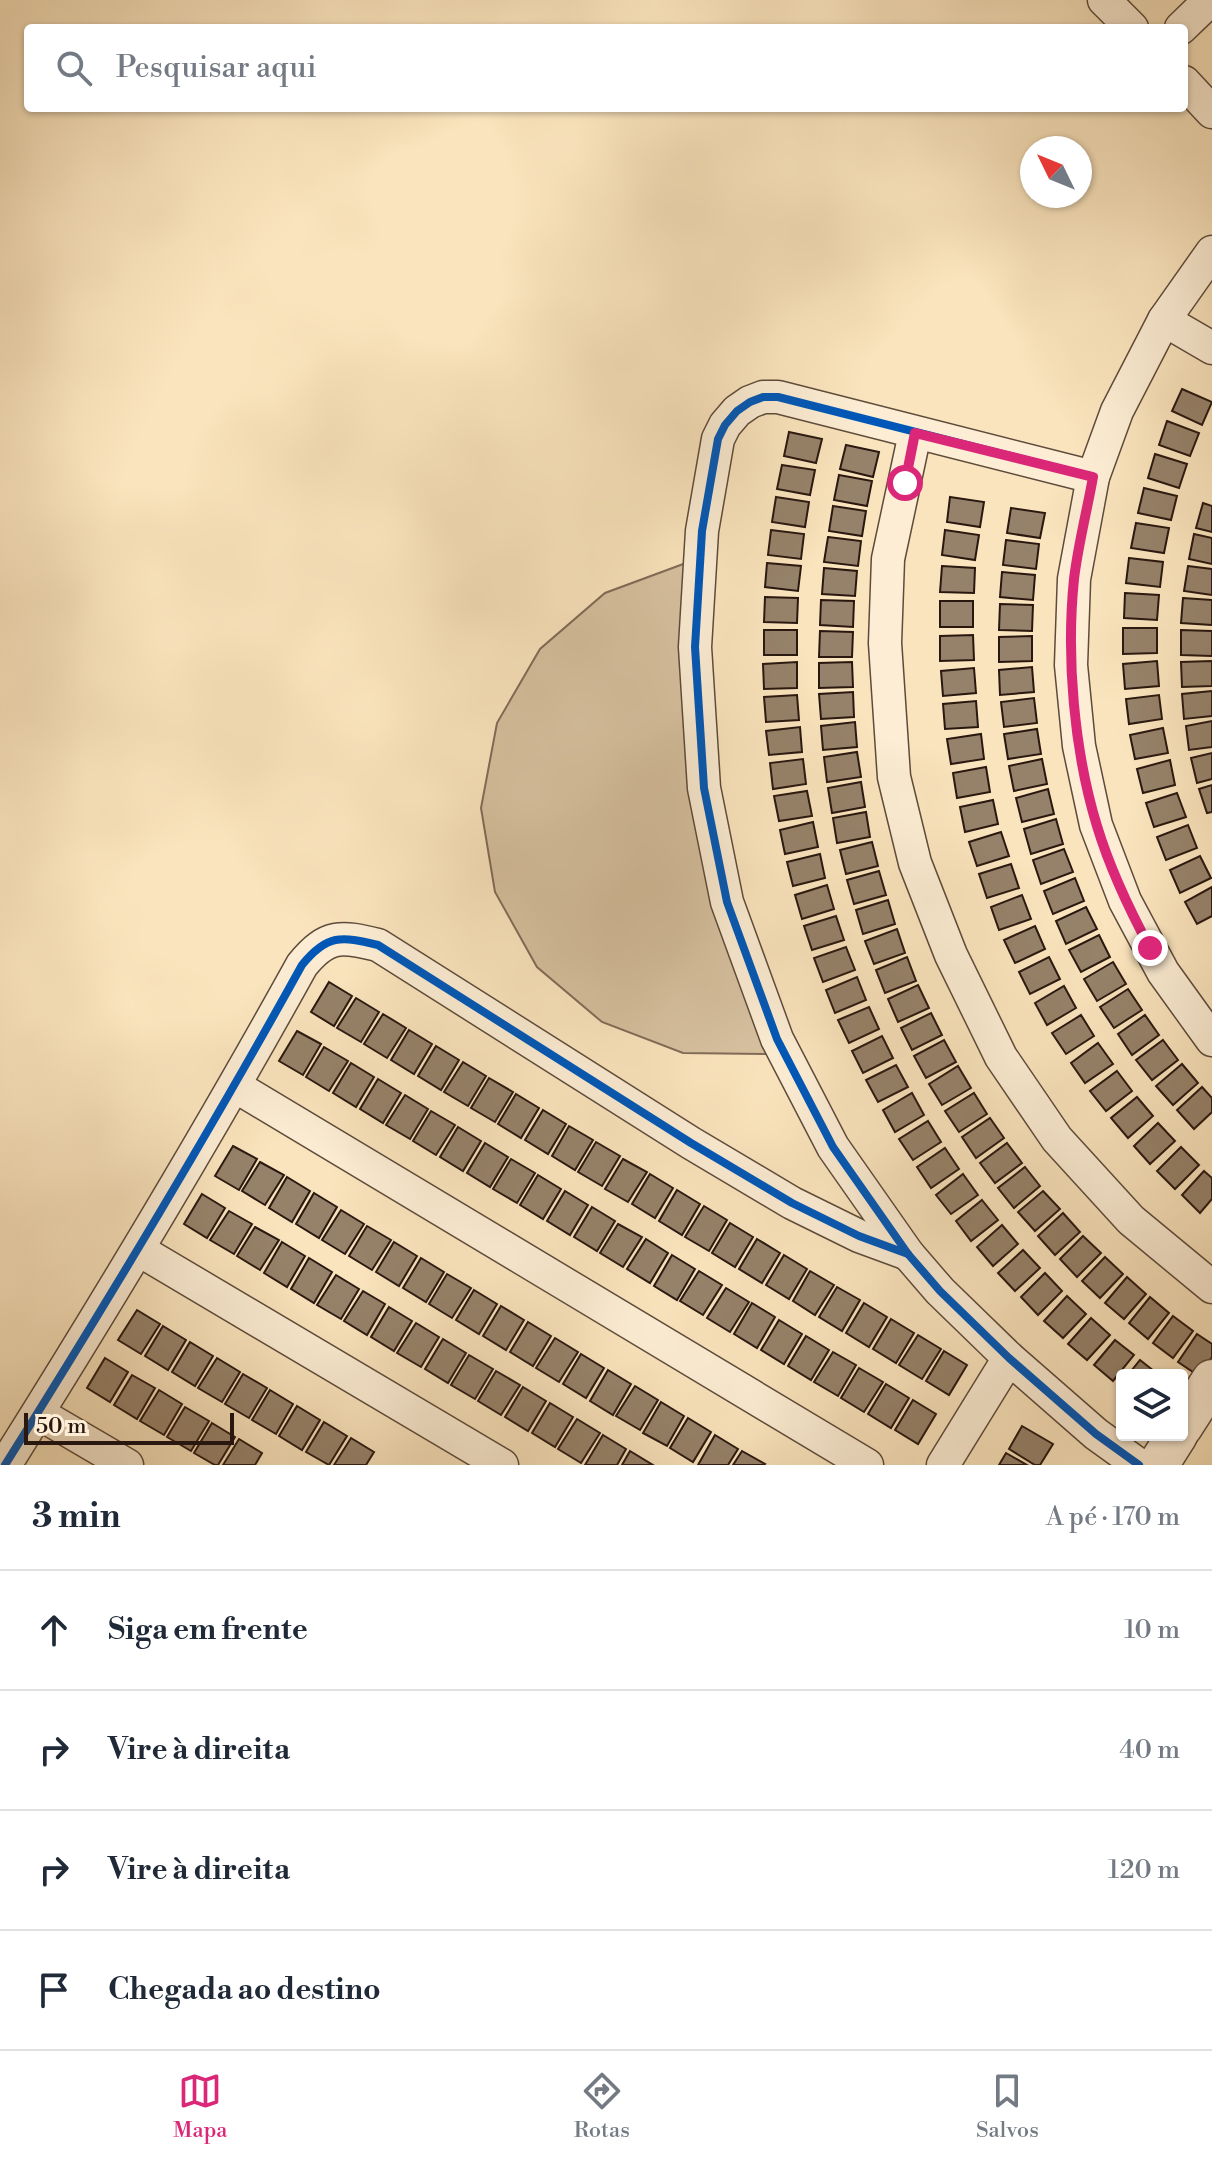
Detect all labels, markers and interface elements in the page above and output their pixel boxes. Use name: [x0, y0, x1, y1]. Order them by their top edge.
search box: [24, 24, 1188, 112]
icon: search: [52, 46, 96, 90]
text: Pesquisar aqui: [116, 49, 317, 87]
north arrow: [1020, 136, 1092, 208]
route start: [887, 465, 923, 501]
route end: [1132, 930, 1168, 966]
map controls: [1116, 1369, 1188, 1441]
button: layers: [1116, 1369, 1188, 1441]
scale bar: [24, 1409, 234, 1445]
text: 50 m: [36, 1413, 87, 1440]
text: 3 min: [32, 1496, 121, 1538]
text: A pé · 170 m: [1046, 1501, 1180, 1533]
icon: ahead: [32, 1608, 76, 1652]
text: Siga em frente: [108, 1611, 308, 1649]
text: 10 m: [1124, 1614, 1180, 1646]
icon: right: [32, 1728, 76, 1772]
text: Vire à direita: [108, 1731, 290, 1769]
text: 40 m: [1119, 1734, 1180, 1766]
icon: right: [32, 1848, 76, 1892]
text: Vire à direita: [108, 1851, 290, 1889]
text: 120 m: [1108, 1854, 1180, 1886]
icon: arrive: [32, 1968, 76, 2012]
text: Chegada ao destino: [108, 1971, 381, 2009]
tab: Mapa: [173, 2069, 228, 2144]
tab: Rotas: [574, 2069, 630, 2144]
tab: Salvos: [976, 2069, 1039, 2144]

